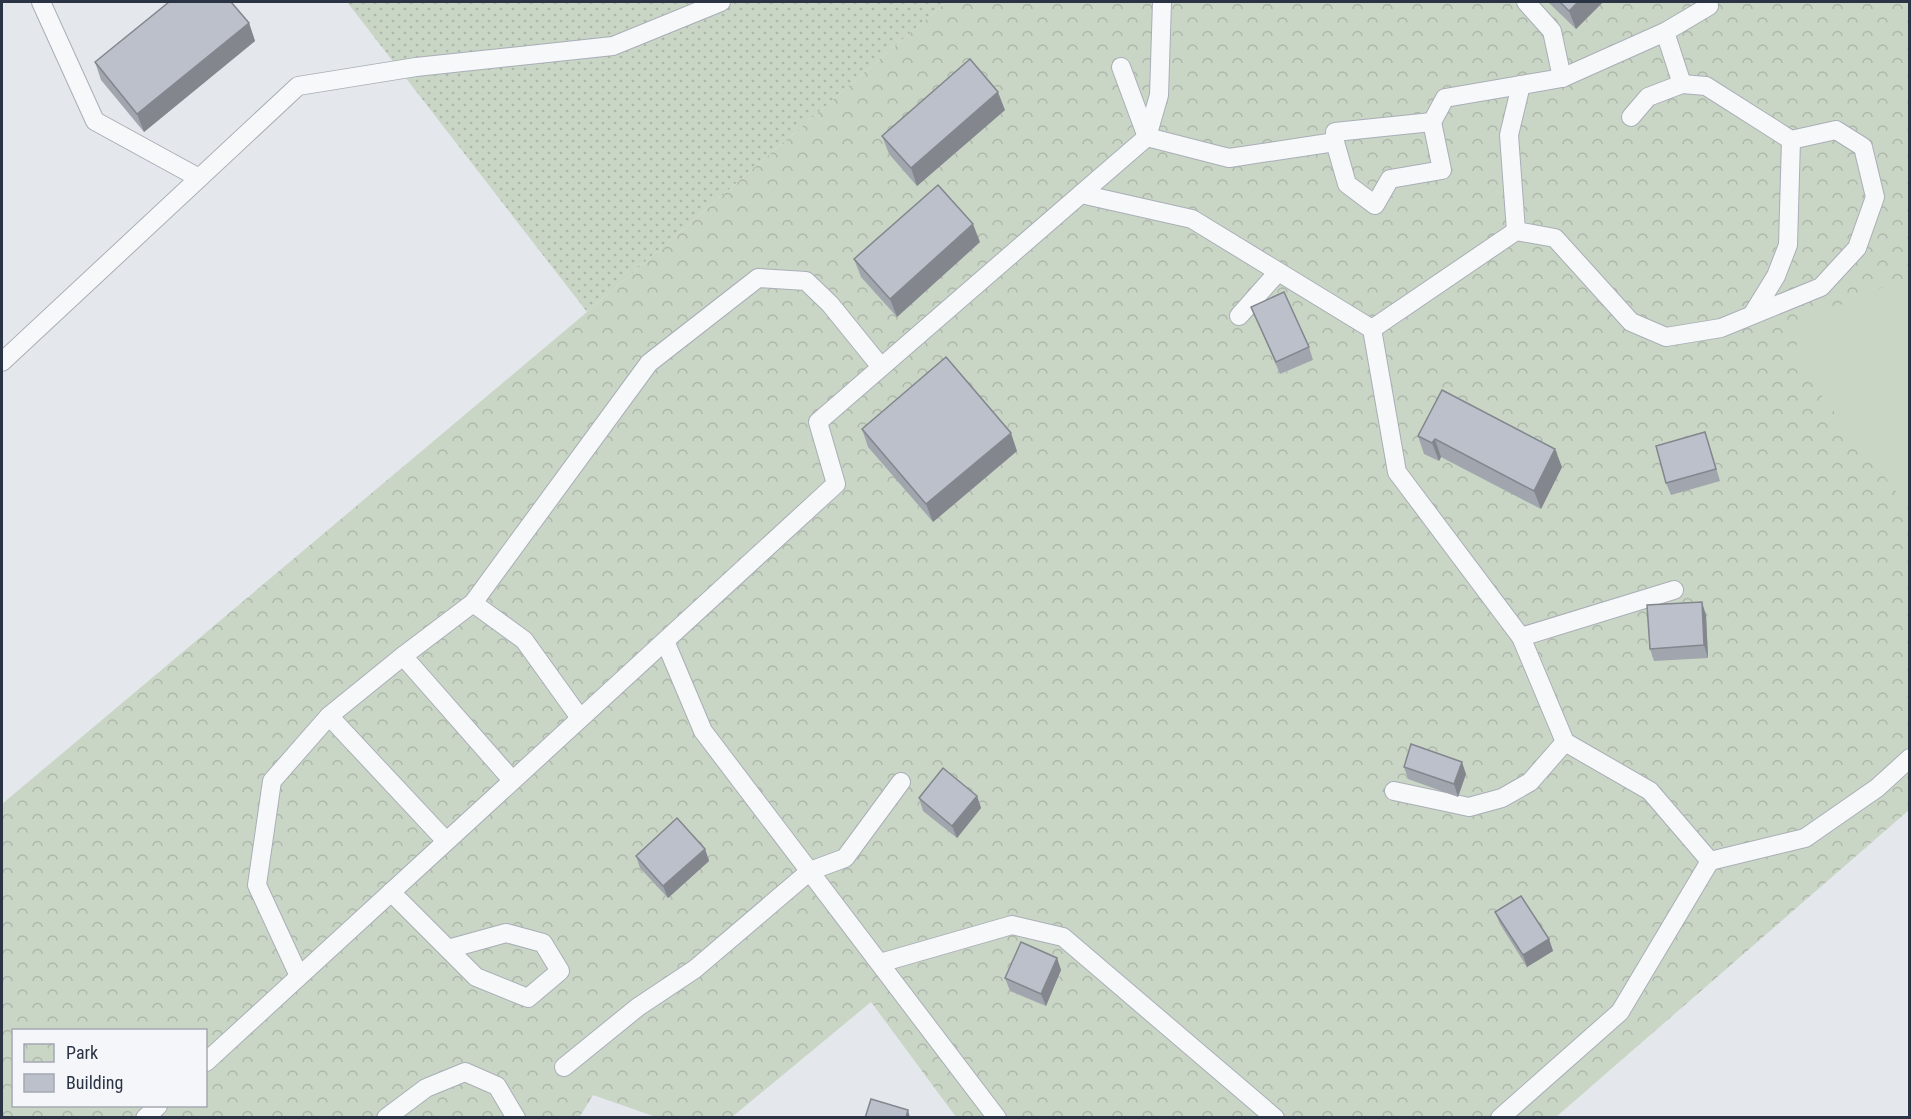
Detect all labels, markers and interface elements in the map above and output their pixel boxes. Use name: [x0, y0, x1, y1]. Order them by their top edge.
legend: [12, 1029, 207, 1107]
text: Park: [66, 1042, 98, 1063]
text: Building: [66, 1072, 123, 1093]

